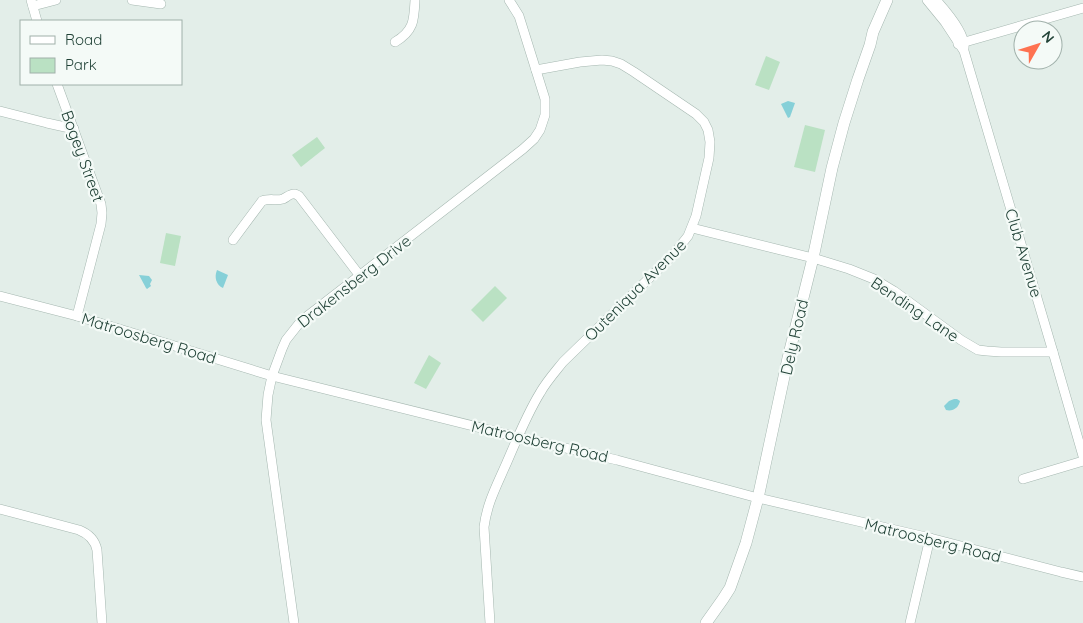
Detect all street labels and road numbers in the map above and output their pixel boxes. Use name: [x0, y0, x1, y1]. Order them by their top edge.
street label: Bogey Street: [57, 108, 109, 204]
street label: Club Avenue: [1001, 206, 1047, 300]
street label: Drakensberg Drive: [293, 230, 415, 332]
street label: Outeniqua Avenue: [580, 235, 690, 345]
street label: Bending Lane: [867, 272, 963, 346]
street label: Dely Road: [776, 297, 812, 377]
street label: Matroosberg Road: [79, 308, 219, 368]
street label: Matroosberg Road: [470, 416, 610, 466]
street label: Matroosberg Road: [863, 513, 1003, 567]

